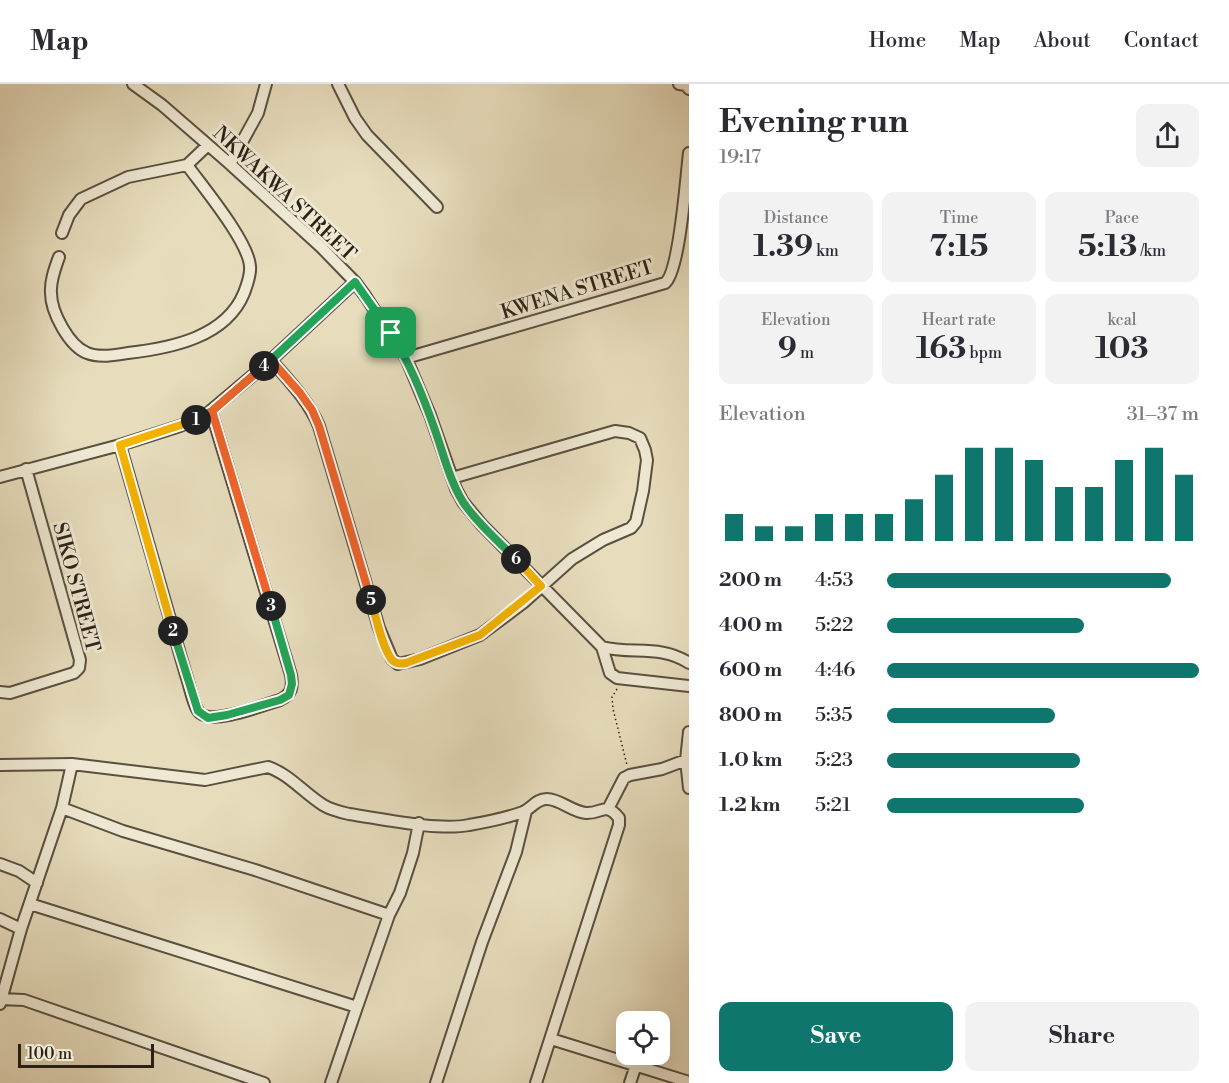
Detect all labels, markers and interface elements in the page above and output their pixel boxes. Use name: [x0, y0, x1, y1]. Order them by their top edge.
text: Map: [30, 24, 89, 59]
text: Home: [869, 28, 926, 54]
text: Map: [959, 28, 1001, 54]
text: About: [1034, 28, 1091, 54]
text: Contact: [1124, 28, 1199, 54]
text: Evening run: [719, 102, 908, 143]
button: share: [1136, 104, 1199, 167]
street label: NKWAKWA STREET: [207, 121, 361, 267]
text: 19:17: [719, 145, 761, 170]
text: Distance: [764, 208, 828, 228]
text: Time: [940, 208, 978, 228]
text: Pace: [1105, 208, 1139, 228]
text: 1.39: [753, 228, 813, 266]
text: 7:15: [930, 228, 988, 266]
text: 5:13: [1078, 228, 1137, 266]
text: km: [813, 241, 839, 261]
text: /km: [1137, 241, 1166, 261]
street label: KWENA STREET: [498, 255, 657, 326]
pin: [365, 307, 416, 358]
text: Elevation: [761, 310, 831, 330]
text: Heart rate: [922, 310, 996, 330]
text: kcal: [1107, 310, 1137, 330]
icon: arrive: [374, 316, 407, 349]
text: 9: [778, 330, 797, 368]
text: 163: [916, 330, 966, 368]
text: 103: [1095, 330, 1149, 368]
text: m: [797, 343, 814, 363]
text: bpm: [966, 343, 1002, 363]
pin: 4: [249, 351, 279, 381]
text: 4: [259, 356, 269, 376]
text: Elevation: [719, 402, 806, 427]
text: 31–37 m: [1127, 402, 1199, 427]
pin: 1: [181, 405, 211, 435]
text: 1: [192, 410, 200, 430]
street label: SIKO STREET: [46, 520, 105, 655]
pin: 6: [501, 544, 531, 574]
text: 6: [511, 549, 521, 569]
text: 200 m: [719, 568, 782, 593]
text: 4:53: [815, 568, 853, 593]
pin: 5: [356, 585, 386, 615]
text: 5: [366, 590, 376, 610]
pin: 3: [256, 591, 286, 621]
text: 3: [266, 596, 276, 616]
text: 400 m: [719, 613, 783, 638]
text: 5:22: [815, 613, 853, 638]
pin: 2: [158, 616, 188, 646]
text: 2: [168, 621, 178, 641]
text: 600 m: [719, 658, 782, 683]
text: 4:46: [815, 658, 855, 683]
text: 800 m: [719, 703, 782, 728]
text: 5:35: [815, 703, 853, 728]
text: 1.0 km: [719, 748, 783, 773]
text: 5:23: [815, 748, 853, 773]
text: 1.2 km: [719, 793, 781, 818]
text: 5:21: [815, 793, 851, 818]
button: Save: [719, 1002, 953, 1071]
button: Share: [965, 1002, 1199, 1071]
map controls: [616, 1011, 670, 1065]
button: locate: [616, 1011, 670, 1065]
scale bar: [18, 1041, 154, 1068]
text: 100 m: [27, 1044, 72, 1064]

